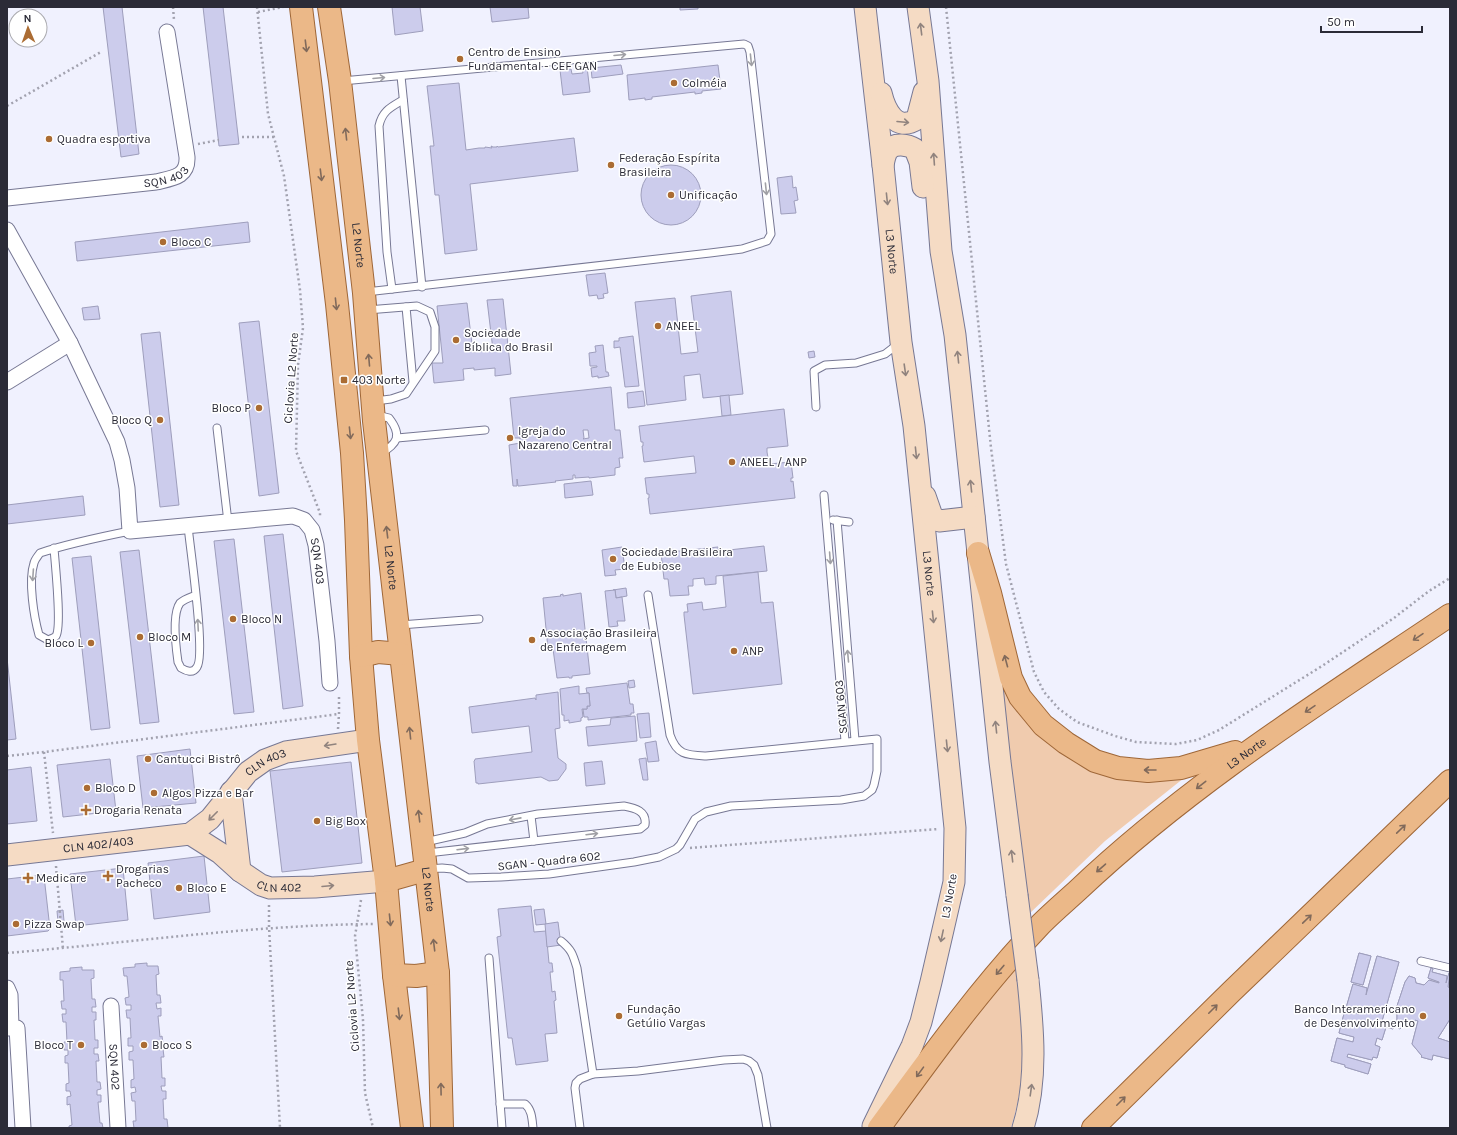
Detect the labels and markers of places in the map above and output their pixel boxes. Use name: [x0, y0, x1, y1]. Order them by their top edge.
place label: Centro de Ensino Fundamental - CEF GAN: [468, 45, 597, 73]
marker: Centro de Ensino Fundamental - CEF GAN: [455, 54, 465, 64]
place label: Colméia: [682, 76, 727, 90]
marker: Colméia: [669, 78, 679, 88]
place label: Quadra esportiva: [57, 132, 151, 146]
marker: Quadra esportiva: [44, 134, 54, 144]
place label: Federação Espírita Brasileira: [619, 151, 720, 179]
marker: Federação Espírita Brasileira: [606, 160, 616, 170]
place label: Unificação: [679, 188, 738, 202]
marker: Unificação: [666, 190, 676, 200]
place label: Bloco C: [171, 235, 211, 249]
marker: Bloco C: [158, 237, 168, 247]
place label: ANEEL: [666, 319, 701, 333]
marker: ANEEL: [653, 321, 663, 331]
place label: Sociedade Bíblica do Brasil: [464, 326, 553, 354]
marker: Sociedade Bíblica do Brasil: [451, 335, 461, 345]
place label: 403 Norte: [352, 373, 406, 387]
marker: 403 Norte: [339, 375, 349, 385]
place label: Bloco P: [211, 401, 251, 415]
marker: Bloco P: [254, 403, 264, 413]
place label: Bloco Q: [111, 413, 152, 427]
marker: Bloco Q: [155, 415, 165, 425]
place label: Igreja do Nazareno Central: [518, 424, 612, 452]
marker: Igreja do Nazareno Central: [505, 433, 515, 443]
place label: ANEEL / ANP: [740, 455, 807, 469]
marker: ANEEL / ANP: [727, 457, 737, 467]
place label: Sociedade Brasileira de Eubiose: [621, 545, 733, 573]
marker: Sociedade Brasileira de Eubiose: [608, 554, 618, 564]
place label: Bloco N: [241, 612, 282, 626]
marker: Bloco N: [228, 614, 238, 624]
place label: Associação Brasileira de Enfermagem: [540, 626, 657, 654]
place label: Bloco M: [148, 630, 191, 644]
marker: Bloco M: [135, 632, 145, 642]
marker: Associação Brasileira de Enfermagem: [527, 635, 537, 645]
place label: Bloco L: [44, 636, 83, 650]
marker: Bloco L: [86, 638, 96, 648]
place label: ANP: [742, 644, 764, 658]
marker: ANP: [729, 646, 739, 656]
place label: Cantucci Bistrô: [156, 752, 241, 766]
marker: Cantucci Bistrô: [143, 754, 153, 764]
place label: Bloco D: [95, 781, 136, 795]
marker: Bloco D: [82, 783, 92, 793]
place label: Algos Pizza e Bar: [162, 786, 254, 800]
marker: Algos Pizza e Bar: [149, 788, 159, 798]
place label: Drogaria Renata: [94, 803, 182, 817]
marker: Drogaria Renata: [81, 805, 91, 815]
place label: Big Box: [325, 814, 366, 828]
marker: Big Box: [312, 816, 322, 826]
place label: Drogarias Pacheco: [116, 862, 169, 890]
place label: Medicare: [36, 871, 86, 885]
marker: Drogarias Pacheco: [103, 871, 113, 881]
marker: Medicare: [23, 873, 33, 883]
place label: Bloco E: [187, 881, 227, 895]
marker: Bloco E: [174, 883, 184, 893]
place label: Pizza Swap: [24, 917, 85, 931]
marker: Pizza Swap: [11, 919, 21, 929]
place label: Fundação Getúlio Vargas: [627, 1002, 706, 1030]
place label: Banco Interamericano de Desenvolvimento: [1294, 1002, 1415, 1030]
marker: Fundação Getúlio Vargas: [614, 1011, 624, 1021]
marker: Banco Interamericano de Desenvolvimento: [1418, 1011, 1428, 1021]
place label: Bloco T: [34, 1038, 73, 1052]
place label: Bloco S: [152, 1038, 192, 1052]
marker: Bloco T: [76, 1040, 86, 1050]
marker: Bloco S: [139, 1040, 149, 1050]

